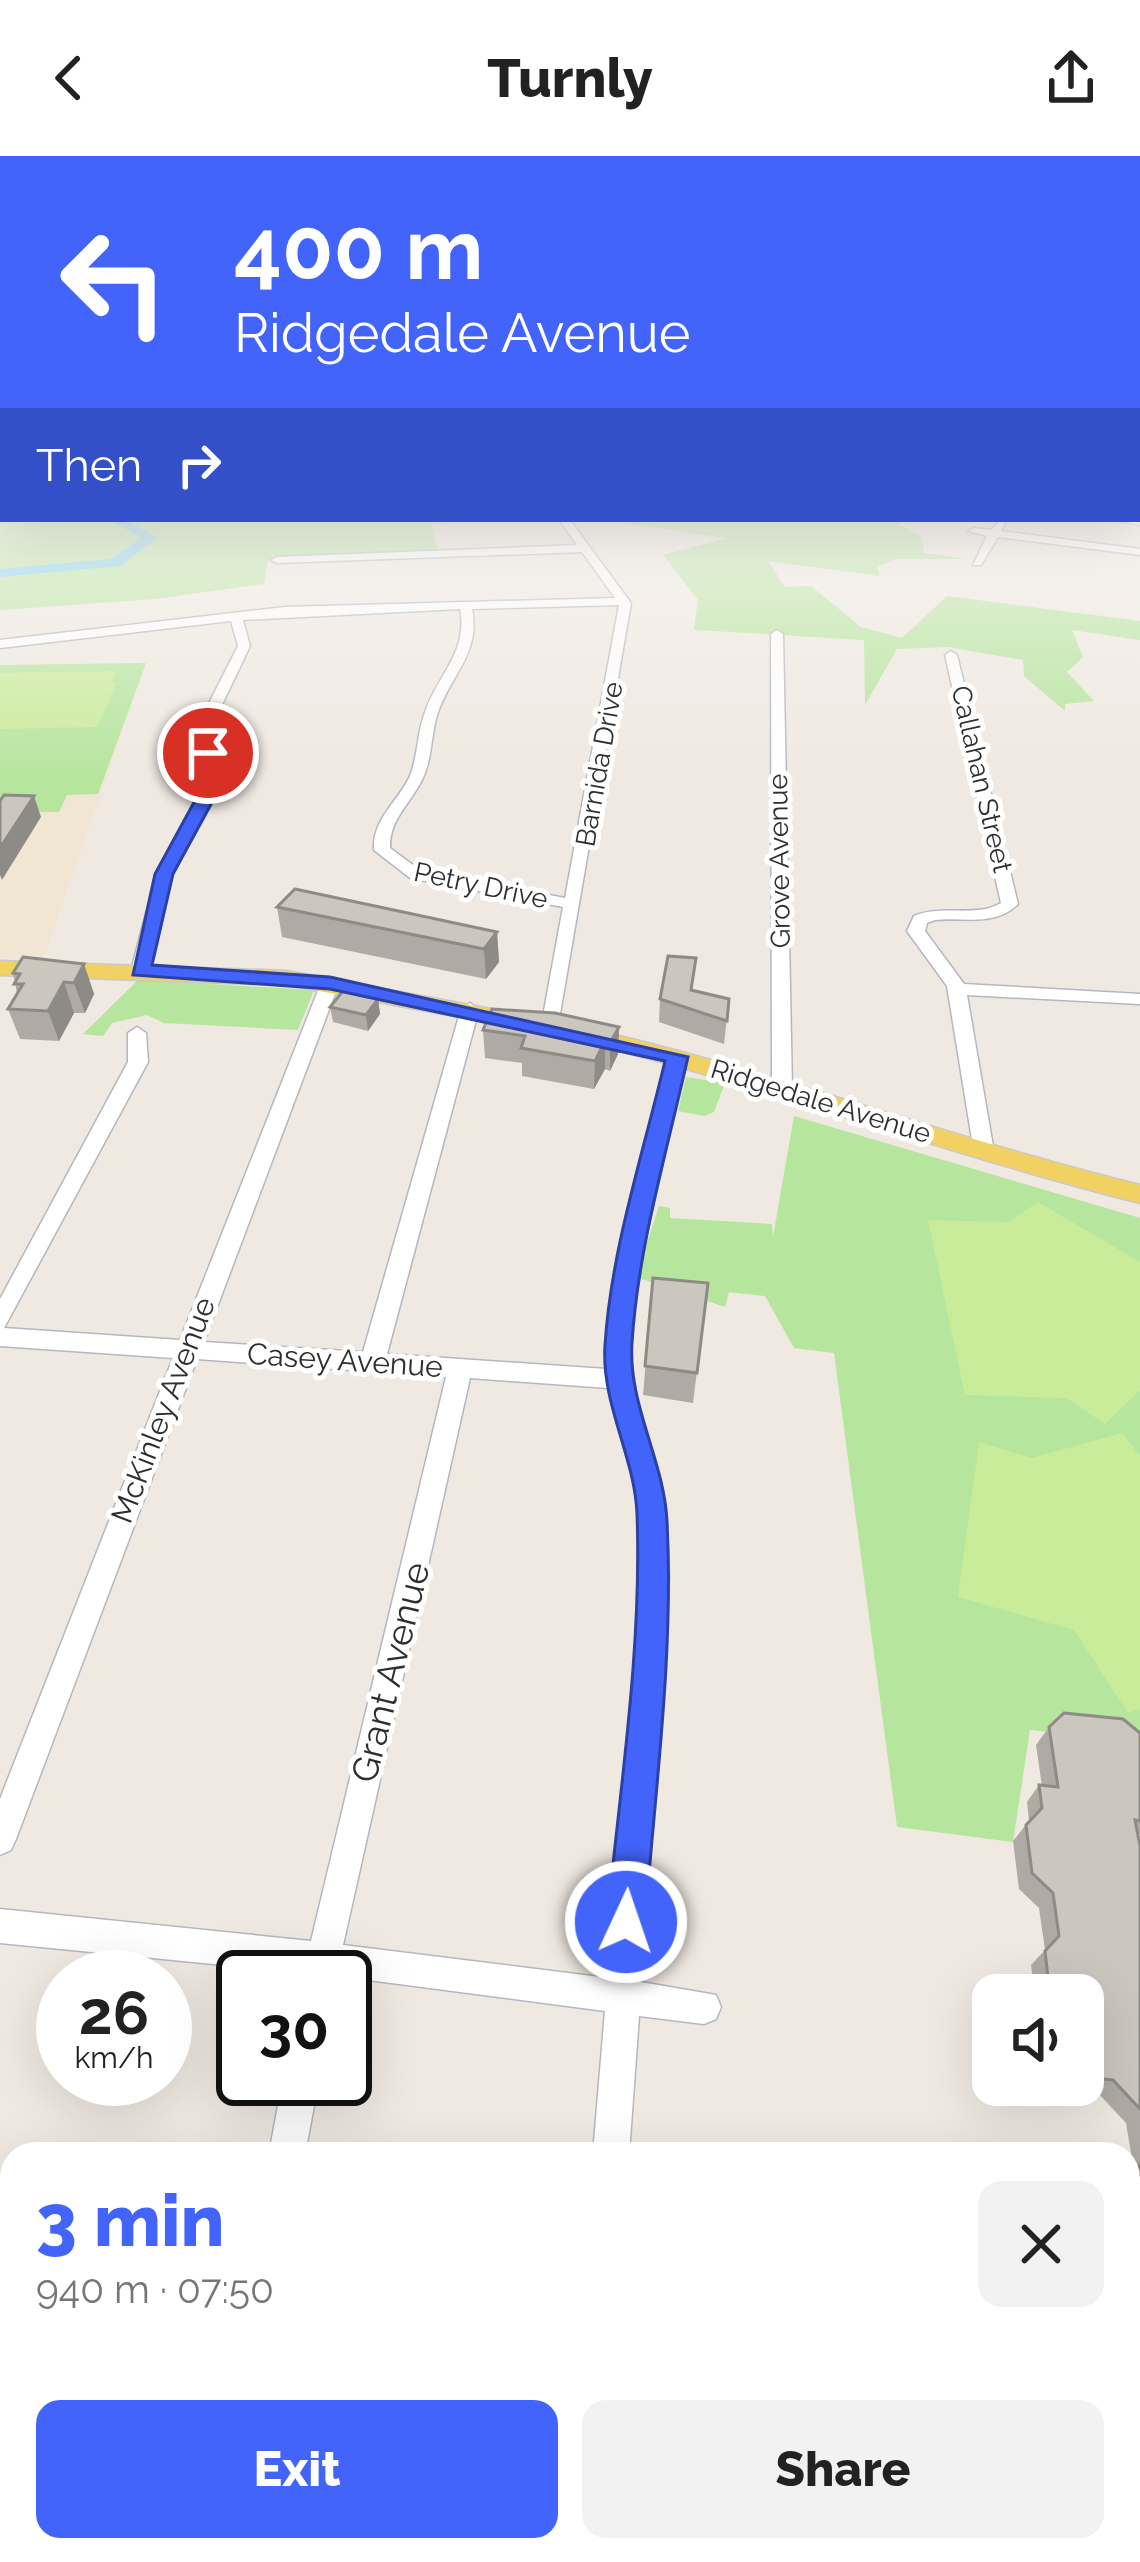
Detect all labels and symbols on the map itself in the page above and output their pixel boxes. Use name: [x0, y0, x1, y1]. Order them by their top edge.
street label: Barnida Drive: [569, 679, 629, 849]
street label: Callahan Street: [945, 683, 1019, 875]
pin: [157, 702, 259, 804]
street label: Grove Avenue: [762, 773, 796, 949]
street label: Petry Drive: [411, 856, 551, 914]
street label: Ridgedale Avenue: [707, 1053, 935, 1149]
street label: McKinley Avenue: [104, 1292, 222, 1528]
street label: Casey Avenue: [246, 1336, 444, 1384]
street label: Grant Avenue: [342, 1558, 438, 1786]
position arrow: [563, 1859, 689, 1985]
speed limit sign: 30: [216, 1950, 372, 2106]

